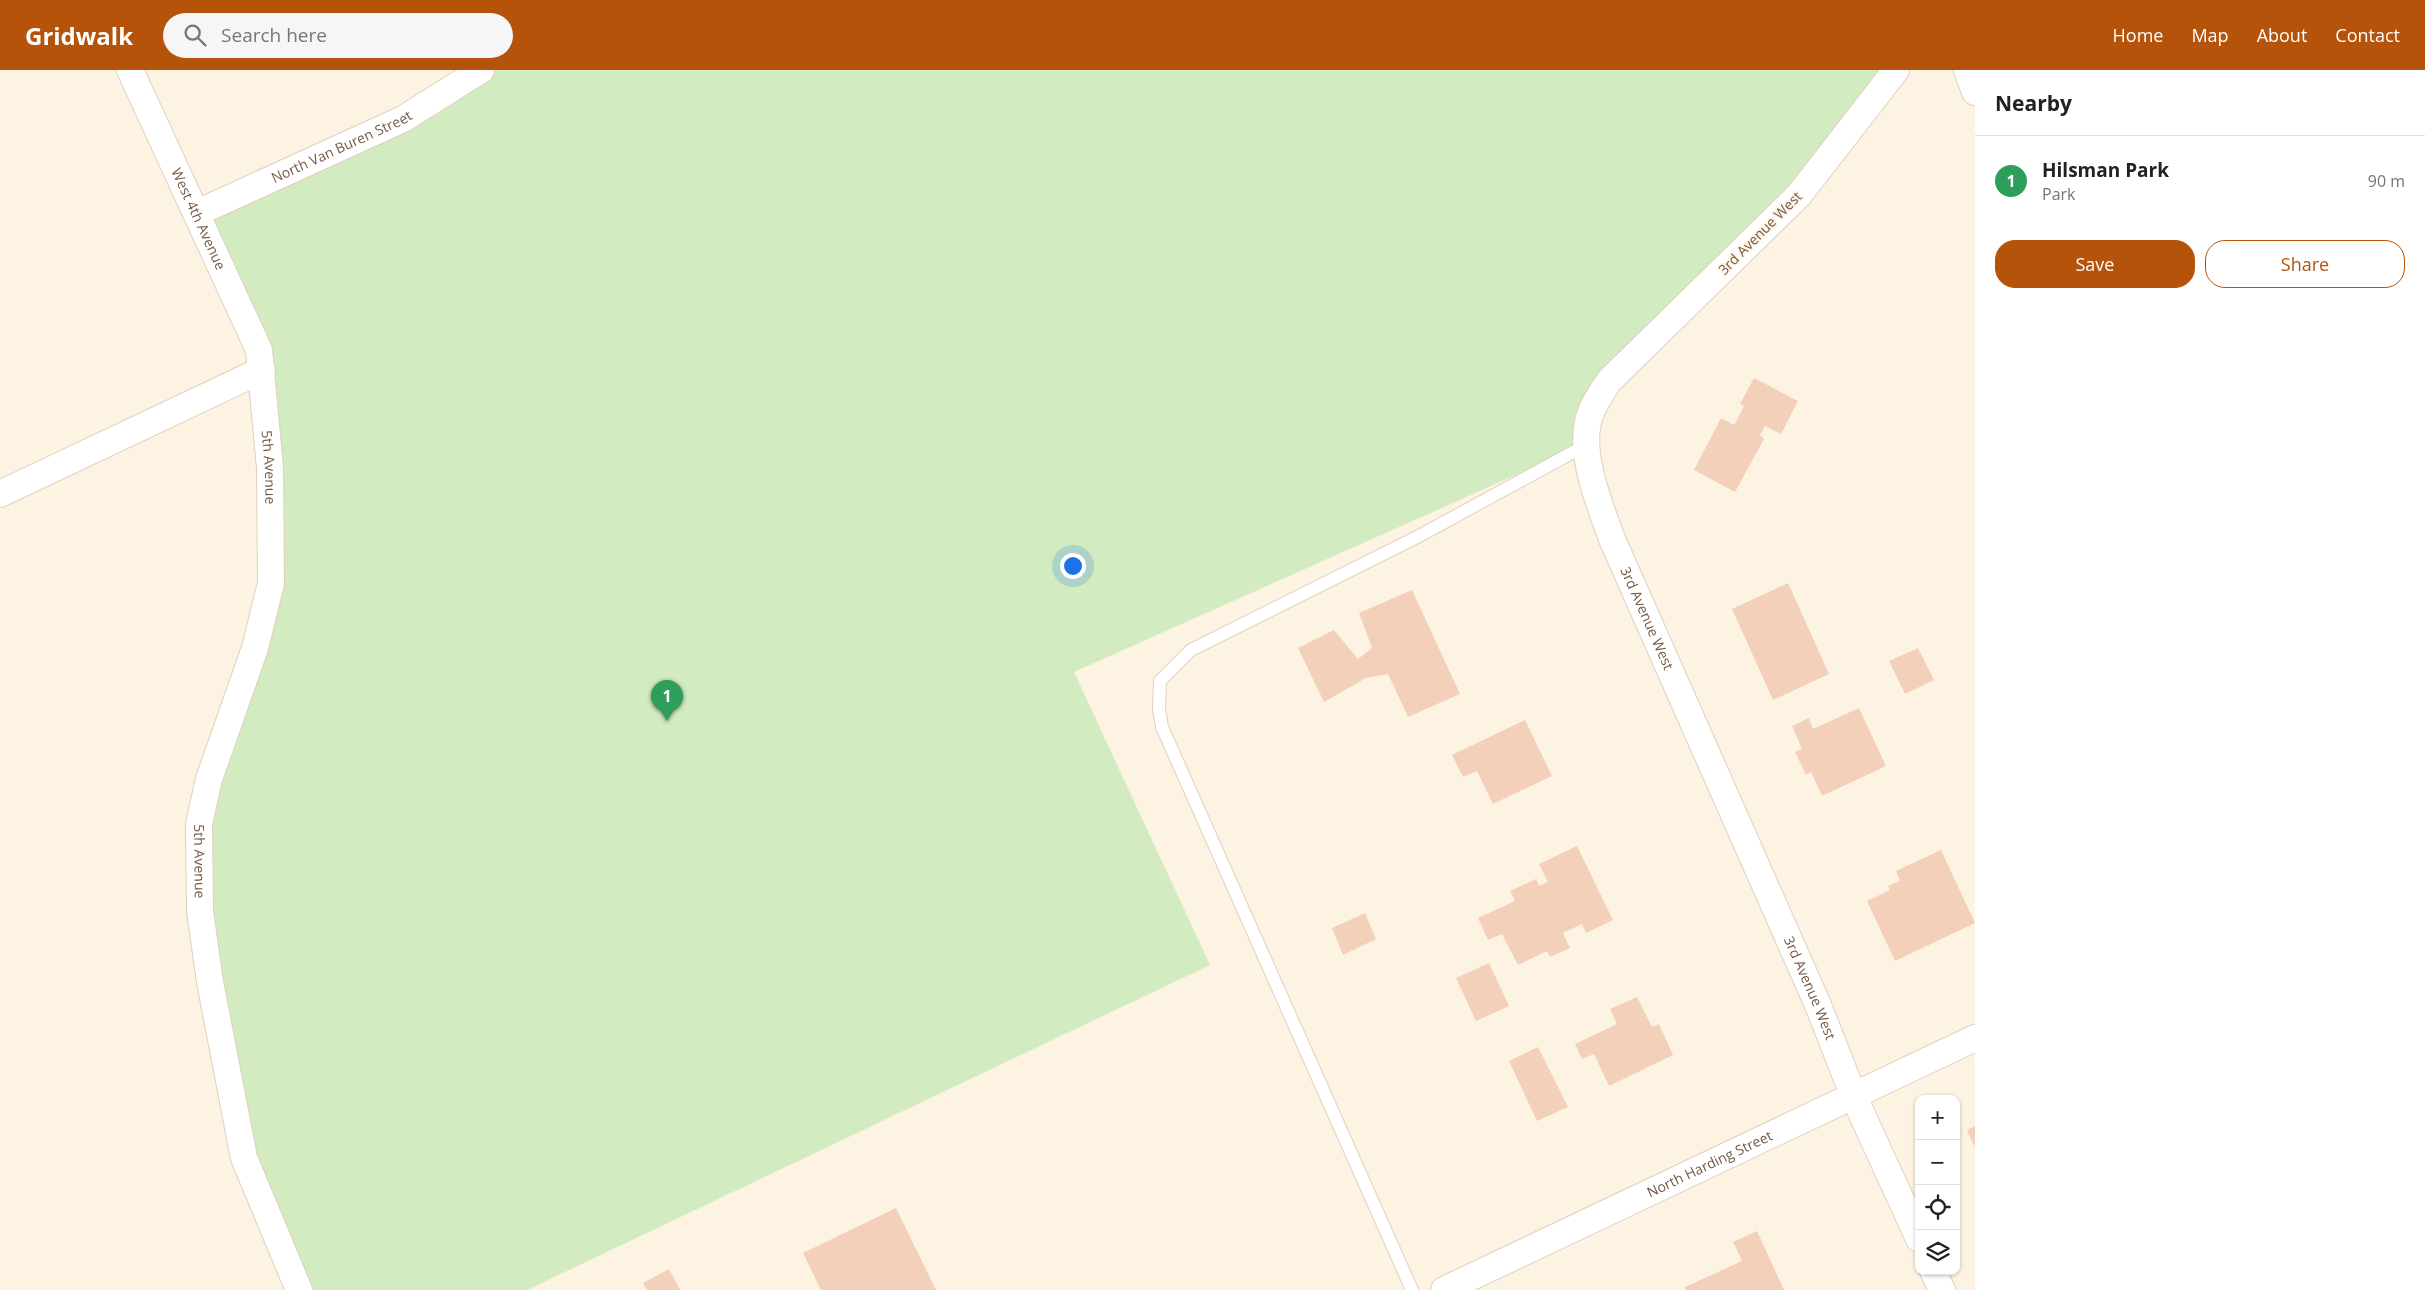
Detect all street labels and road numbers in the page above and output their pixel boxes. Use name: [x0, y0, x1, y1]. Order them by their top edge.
street label: North Van Buren Street: [268, 106, 415, 187]
street label: West 4th Avenue: [167, 165, 231, 273]
street label: 3rd Avenue West: [1714, 187, 1806, 279]
street label: 5th Avenue: [258, 429, 280, 504]
street label: 3rd Avenue West: [1616, 564, 1679, 673]
street label: 5th Avenue: [190, 824, 210, 899]
street label: 3rd Avenue West: [1780, 933, 1841, 1042]
street label: North Harding Street: [1643, 1126, 1775, 1201]

